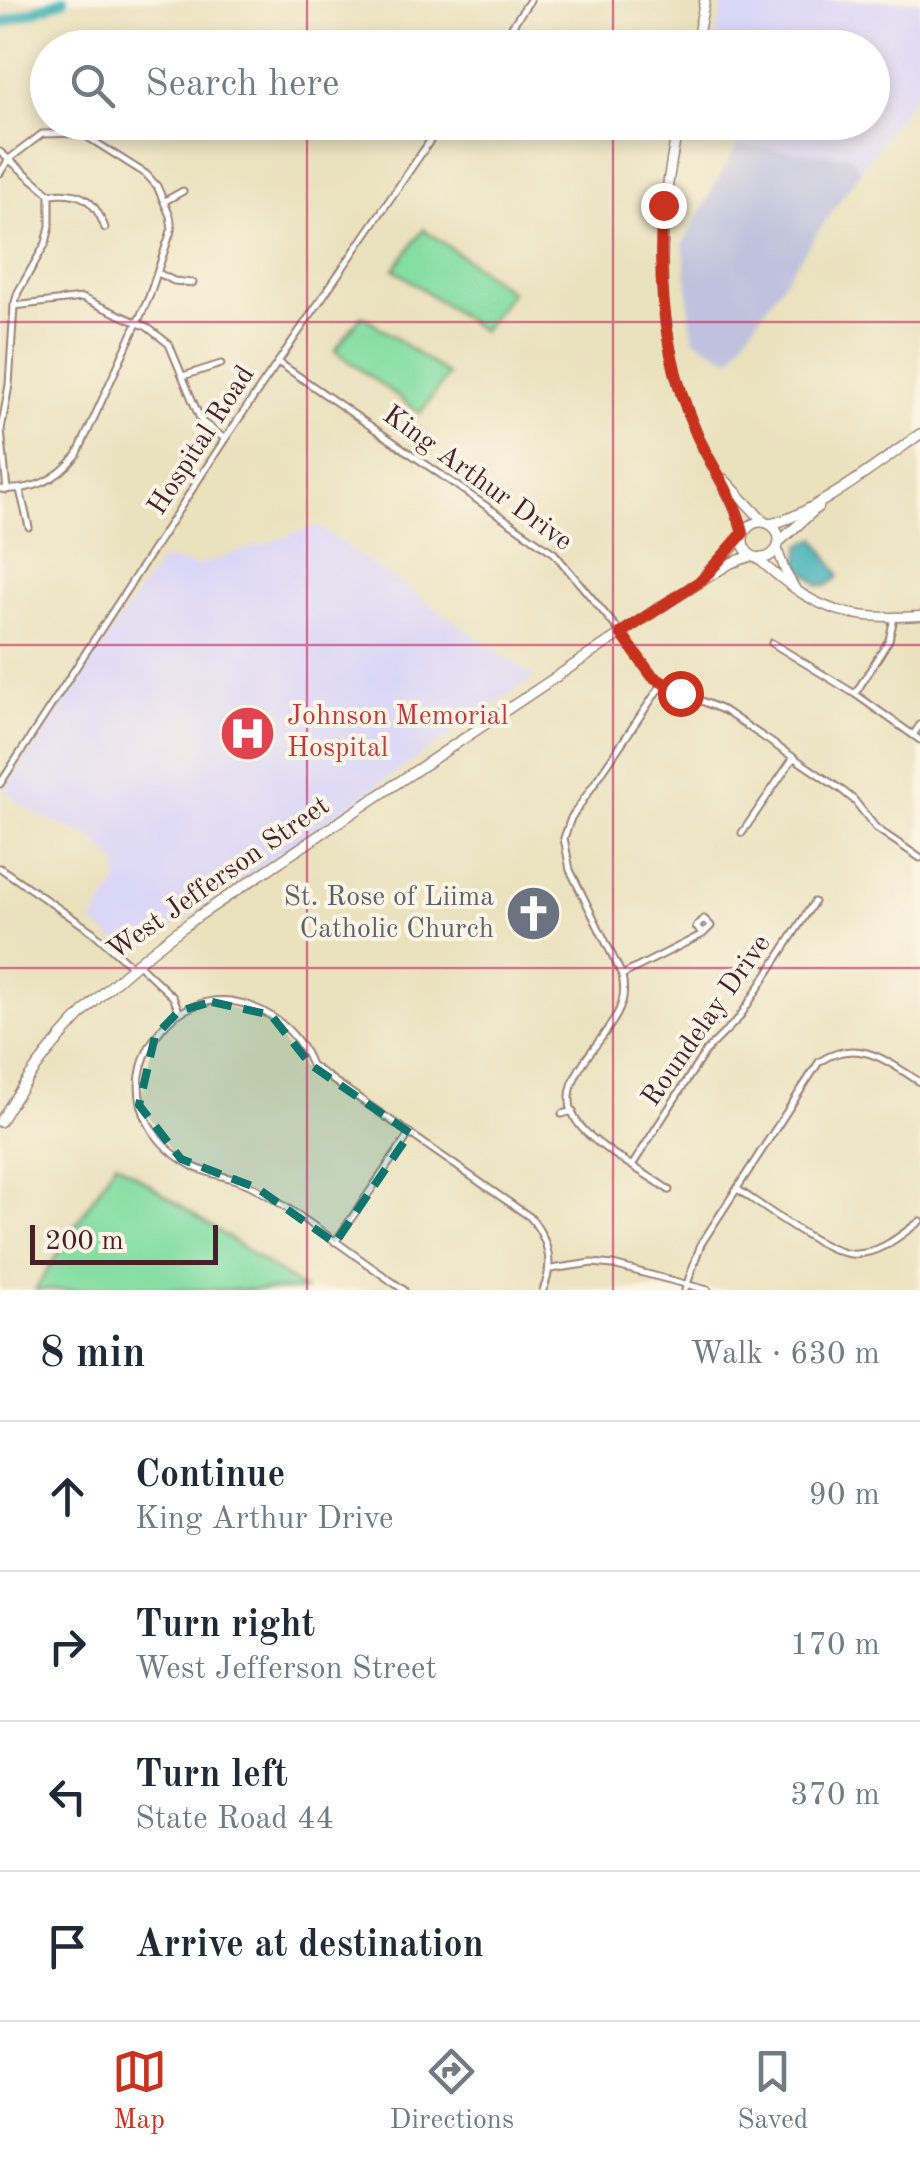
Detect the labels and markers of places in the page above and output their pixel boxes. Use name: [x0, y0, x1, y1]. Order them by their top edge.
hospital icon: Johnson Memorial Hospital: [218, 703, 278, 763]
place label: Johnson Memorial Hospital: [287, 703, 508, 763]
place label: St. Rose of Liima Catholic Church: [283, 884, 494, 944]
church icon: St. Rose of Liima Catholic Church: [503, 884, 563, 944]

